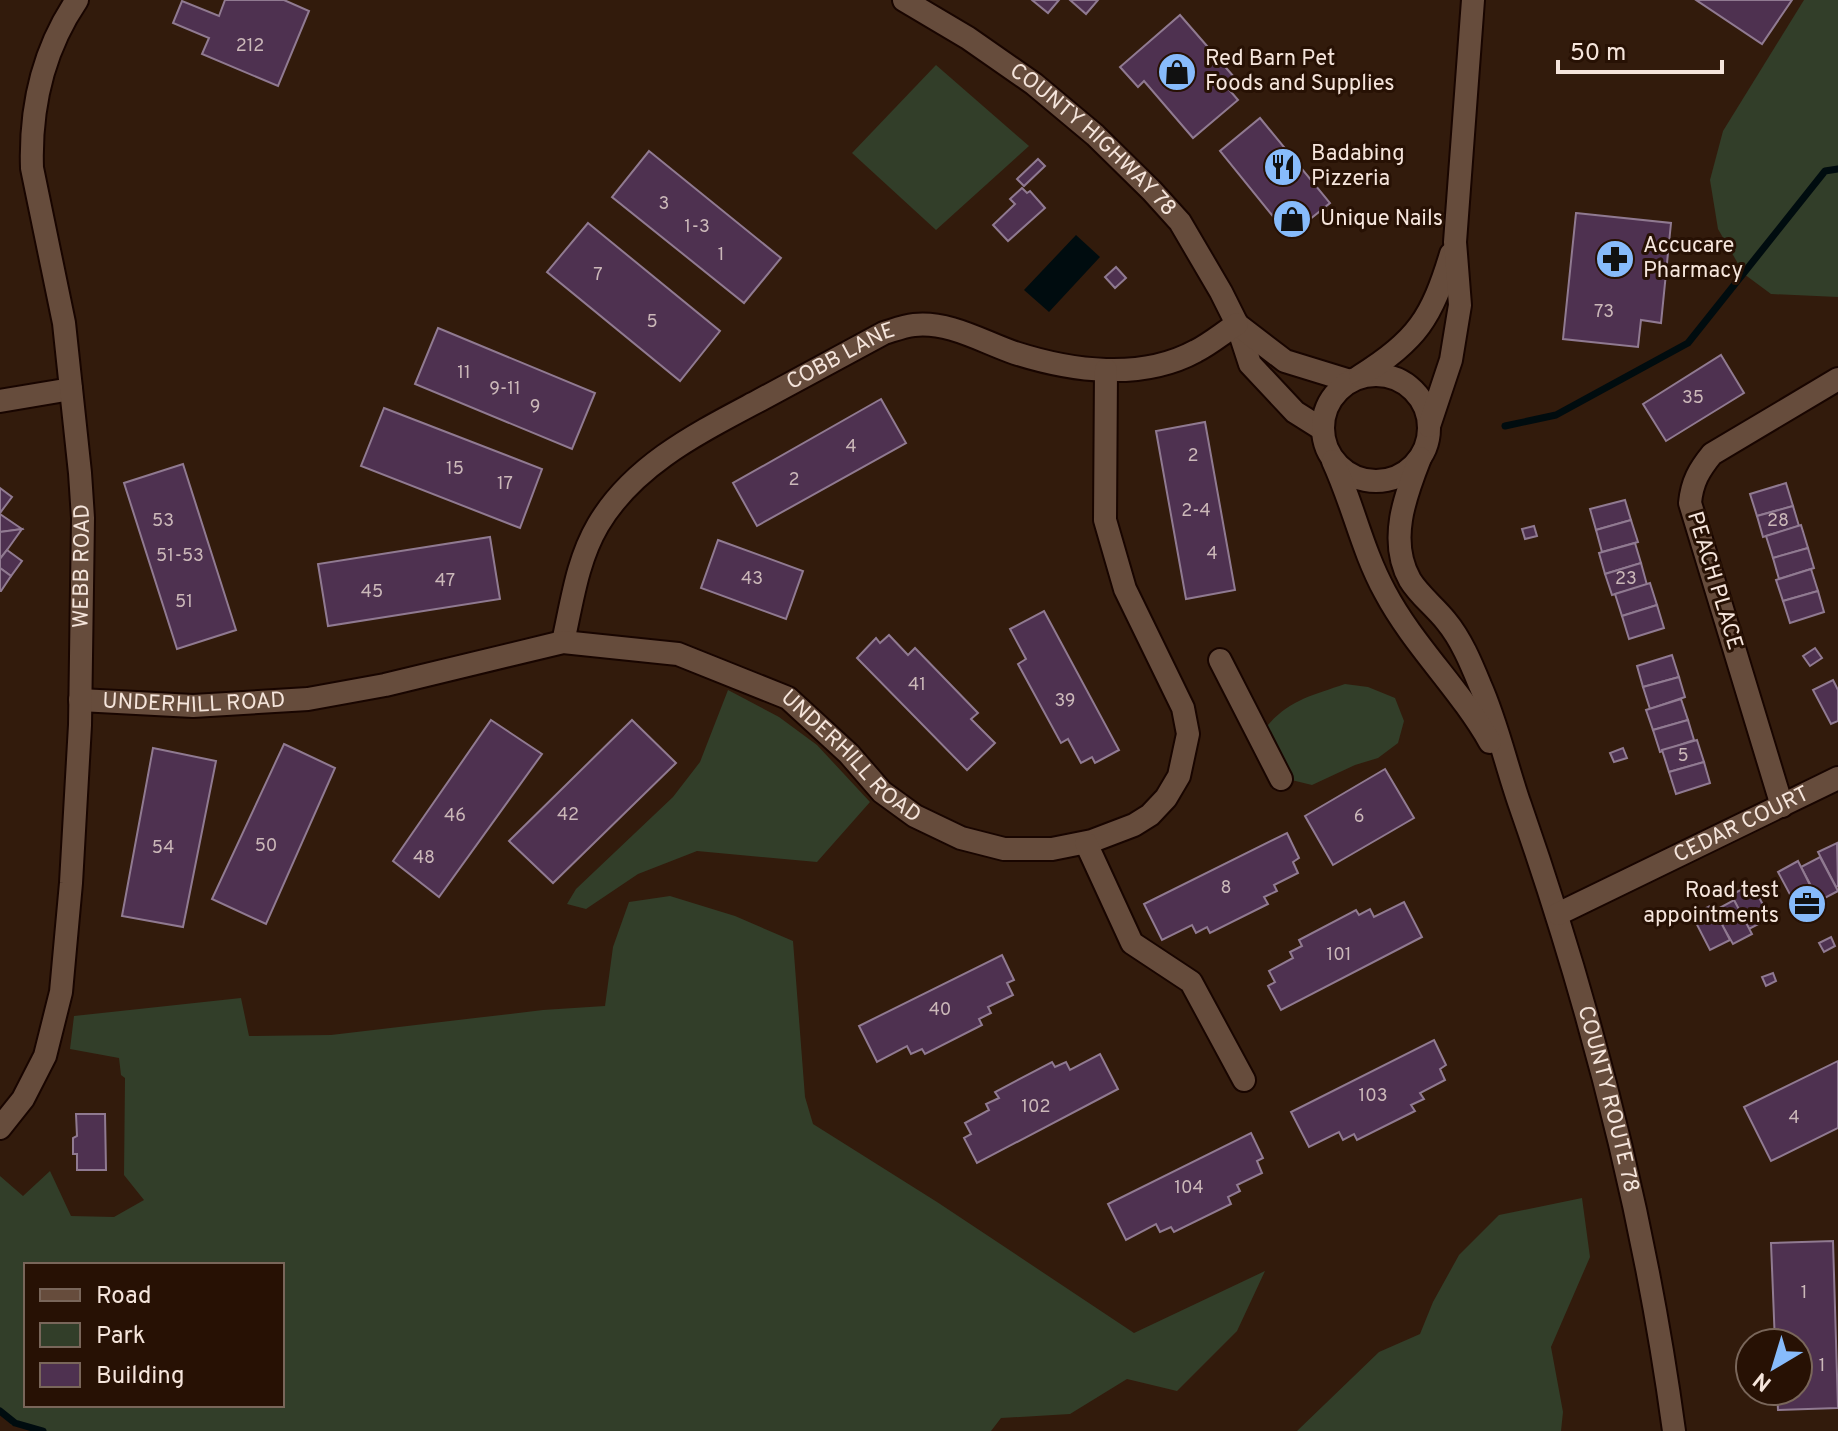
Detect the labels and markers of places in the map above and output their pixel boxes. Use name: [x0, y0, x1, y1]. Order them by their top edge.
place label: Red Barn Pet Foods and Supplies: [1205, 46, 1395, 98]
shop icon: Red Barn Pet Foods and Supplies: [1156, 51, 1198, 93]
place label: Badabing Pizzeria: [1311, 141, 1405, 193]
restaurant icon: Badabing Pizzeria: [1262, 146, 1304, 188]
shop icon: Unique Nails: [1271, 198, 1313, 240]
place label: Unique Nails: [1320, 206, 1443, 233]
place label: Accucare Pharmacy: [1643, 233, 1743, 285]
pharmacy icon: Accucare Pharmacy: [1594, 238, 1636, 280]
place label: Road test appointments: [1643, 878, 1779, 930]
office icon: Road test appointments: [1786, 883, 1828, 925]

